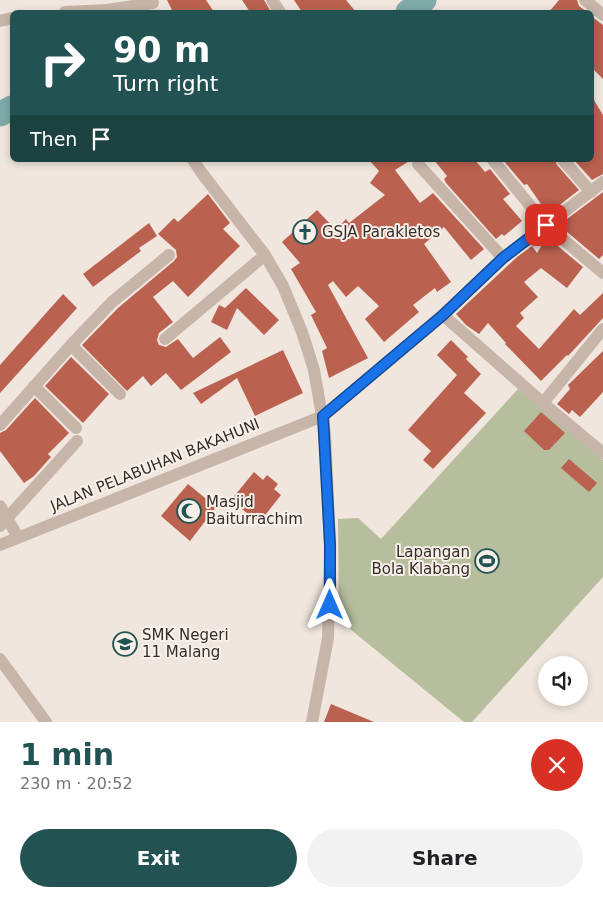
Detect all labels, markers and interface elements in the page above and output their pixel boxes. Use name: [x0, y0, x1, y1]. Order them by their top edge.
icon: right: [30, 30, 95, 95]
text: 90 m: [113, 30, 210, 70]
text: Turn right: [113, 71, 218, 96]
icon: arrive: [87, 125, 115, 153]
text: Then: [30, 128, 77, 150]
pin: [525, 204, 567, 246]
icon: arrive: [532, 211, 560, 239]
church icon: GSJA Parakletos: [292, 219, 318, 245]
place label: GSJA Parakletos: [322, 223, 440, 241]
street label: JALAN PELABUHAN BAKAHUNI: [47, 415, 262, 516]
place label: Masjid Baiturrachim: [206, 493, 303, 528]
mosque icon: Masjid Baiturrachim: [176, 498, 202, 524]
place label: Lapangan Bola Klabang: [371, 543, 470, 578]
sports icon: Lapangan Bola Klabang: [474, 548, 500, 574]
position arrow: [303, 578, 355, 630]
place label: SMK Negeri 11 Malang: [142, 626, 229, 661]
school or university icon: SMK Negeri 11 Malang: [112, 631, 138, 657]
map controls: [538, 656, 588, 706]
button: sound: [538, 656, 588, 706]
text: 1 min: [20, 737, 114, 772]
button: close: [531, 739, 583, 791]
text: 230 m · 20:52: [20, 774, 133, 793]
button: Exit: [20, 829, 297, 887]
button: Share: [307, 829, 583, 887]

